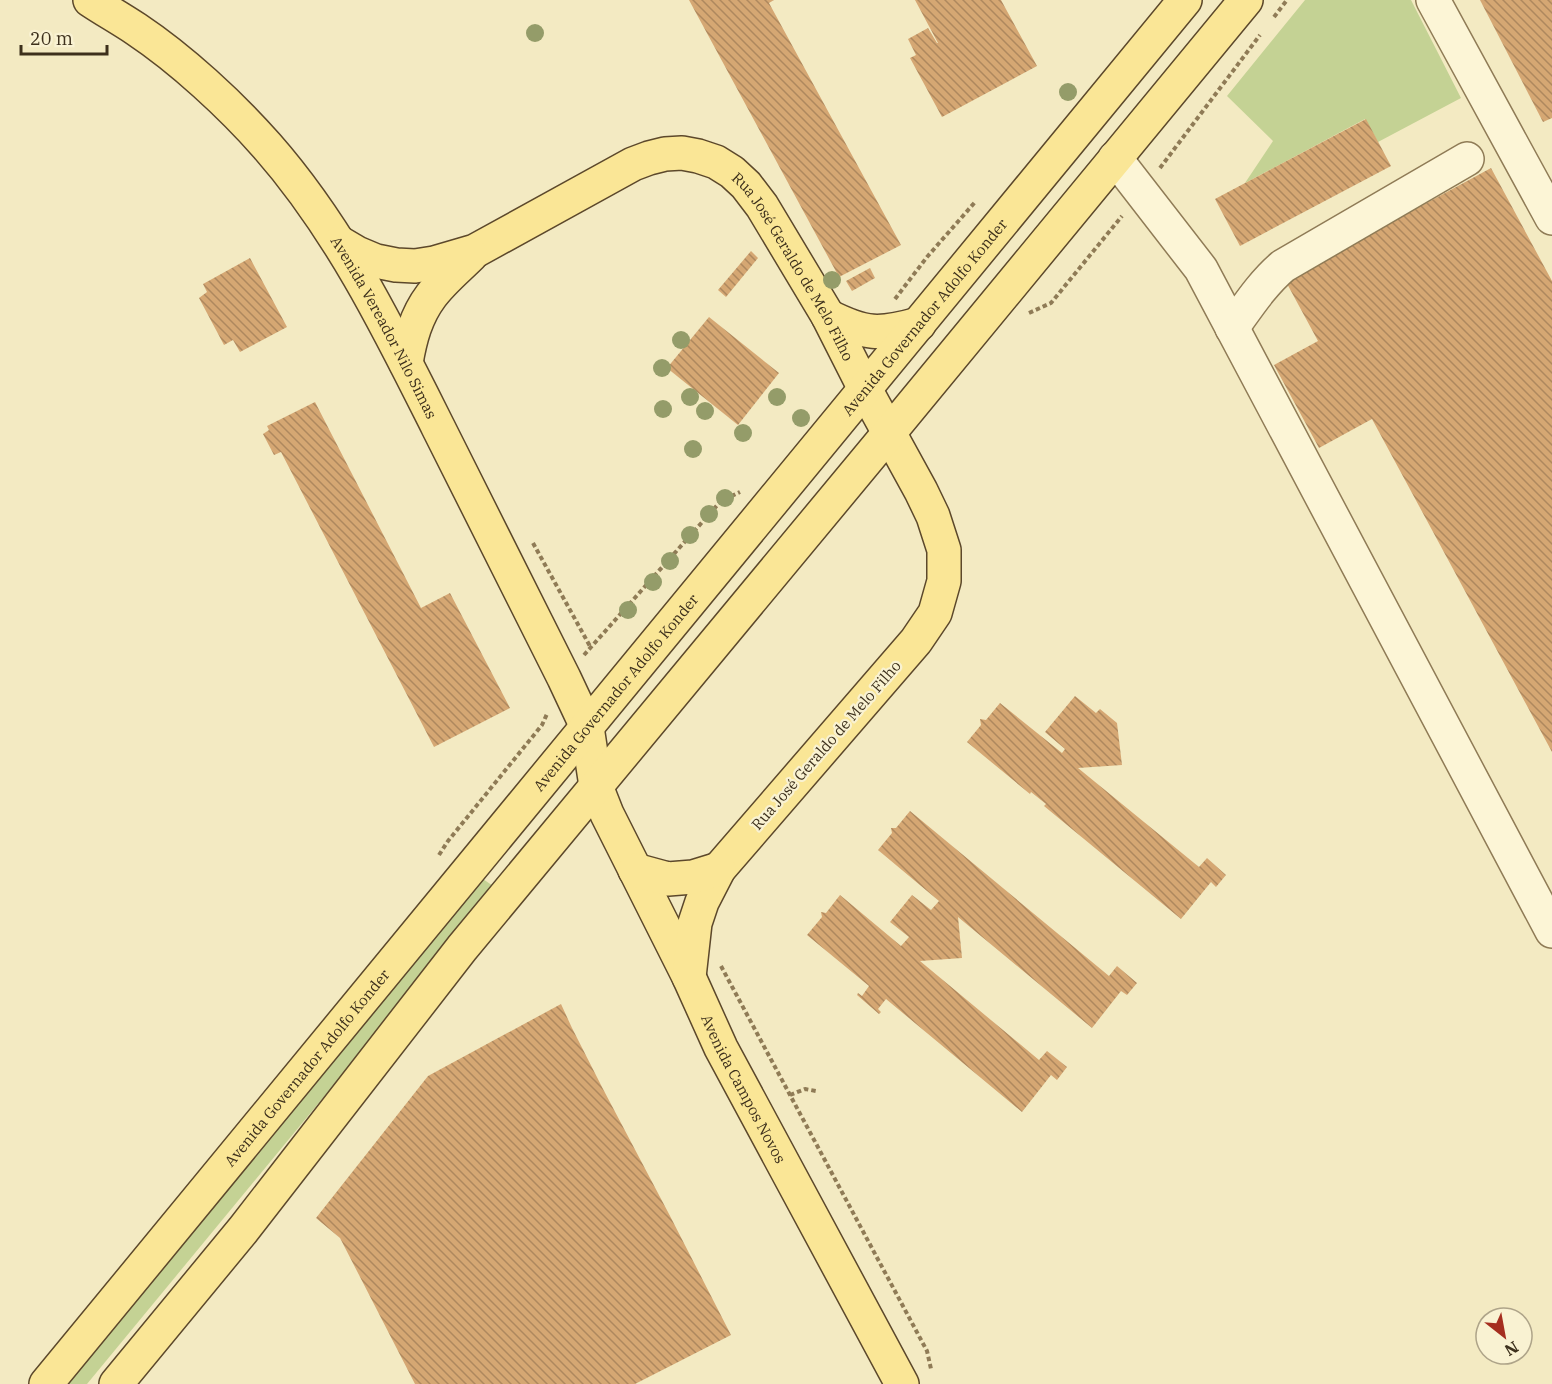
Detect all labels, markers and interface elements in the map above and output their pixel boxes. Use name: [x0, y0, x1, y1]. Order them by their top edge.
scale bar: [21, 18, 106, 56]
text: 20 m: [30, 27, 73, 50]
street label: Rua José Geraldo de Melo Filho: [728, 168, 859, 364]
street label: Avenida Governador Adolfo Konder: [838, 214, 1011, 419]
street label: Avenida Vereador Nilo Simas: [327, 232, 442, 422]
street label: Avenida Governador Adolfo Konder: [529, 589, 702, 795]
street label: Rua José Geraldo de Melo Filho: [747, 656, 905, 834]
street label: Avenida Governador Adolfo Konder: [220, 965, 393, 1170]
street label: Avenida Campos Novos: [698, 1011, 791, 1166]
north arrow: [1474, 1306, 1534, 1366]
text: N: [1501, 1337, 1522, 1361]

